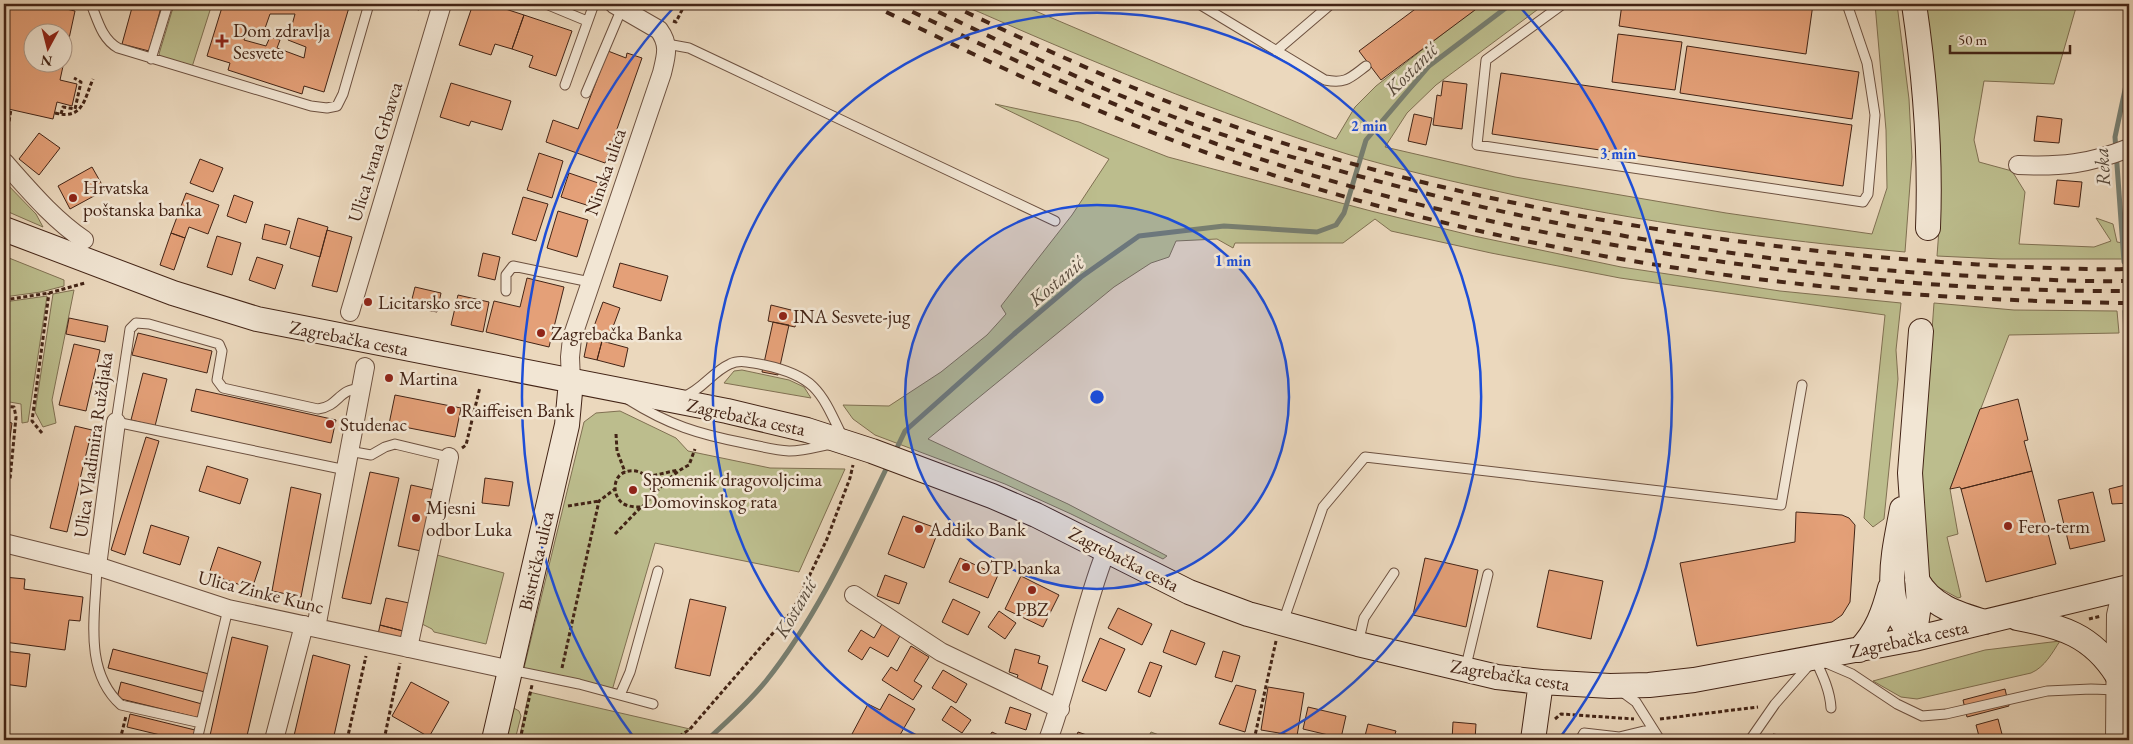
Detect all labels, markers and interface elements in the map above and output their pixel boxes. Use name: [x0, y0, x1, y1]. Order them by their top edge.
place label: Dom zdravlja Sesvete: [233, 18, 331, 65]
north arrow: [22, 22, 72, 72]
scale bar: [1950, 22, 2070, 54]
text: 50 m: [1958, 30, 1987, 49]
marker: Dom zdravlja Sesvete: [215, 34, 229, 48]
water label: Kostanić: [1378, 36, 1444, 102]
text: N: [39, 51, 53, 71]
street label: Ulica Ivana Grbavca: [342, 79, 408, 225]
text: 2 min: [1351, 116, 1388, 135]
street label: Ninska ulica: [578, 125, 632, 219]
text: 3 min: [1600, 144, 1637, 163]
water label: Reka: [2088, 147, 2116, 187]
place label: Hrvatska poštanska banka: [83, 175, 202, 222]
marker: Hrvatska poštanska banka: [67, 192, 79, 204]
water label: Kostanić: [1022, 249, 1090, 312]
text: 1 min: [1215, 251, 1252, 270]
place label: Licitarsko srce: [378, 290, 482, 315]
marker: Licitarsko srce: [362, 296, 374, 308]
place label: INA Sesvete-jug: [793, 304, 911, 329]
marker: INA Sesvete-jug: [777, 310, 789, 322]
street label: Zagrebačka cesta: [287, 314, 411, 362]
place label: Zagrebačka Banka: [551, 321, 683, 346]
marker: Zagrebačka Banka: [535, 327, 547, 339]
street label: Ulica Vladimira Ruždjaka: [68, 350, 118, 539]
place label: Martina: [399, 366, 458, 391]
marker: Martina: [383, 372, 395, 384]
centre of rings: [1088, 388, 1106, 406]
street label: Zagrebačka cesta: [684, 392, 808, 442]
place label: Raiffeisen Bank: [461, 398, 575, 423]
marker: Raiffeisen Bank: [445, 404, 457, 416]
place label: Studenac: [340, 412, 407, 437]
marker: Studenac: [324, 418, 336, 430]
place label: Spomenik dragovoljcima Domovinskog rata: [643, 467, 823, 514]
marker: Spomenik dragovoljcima Domovinskog rata: [627, 484, 639, 496]
place label: Mjesni odbor Luka: [426, 495, 512, 542]
street label: Bistrička ulica: [512, 508, 560, 613]
marker: Mjesni odbor Luka: [410, 512, 422, 524]
place label: Fero-term: [2018, 514, 2090, 539]
place label: Addiko Bank: [928, 517, 1027, 542]
marker: Fero-term: [2002, 520, 2014, 532]
street label: Zagrebačka cesta: [1065, 521, 1184, 598]
marker: Addiko Bank: [913, 523, 925, 535]
place label: OTP banka: [976, 555, 1061, 580]
marker: OTP banka: [960, 561, 972, 573]
street label: Ulica Zinke Kunc: [195, 564, 327, 620]
water label: Kostanić: [767, 572, 823, 643]
marker: PBZ: [1026, 584, 1038, 596]
place label: PBZ: [1015, 597, 1049, 622]
street label: Zagrebačka cesta: [1847, 614, 1971, 664]
street label: Zagrebačka cesta: [1449, 653, 1572, 697]

